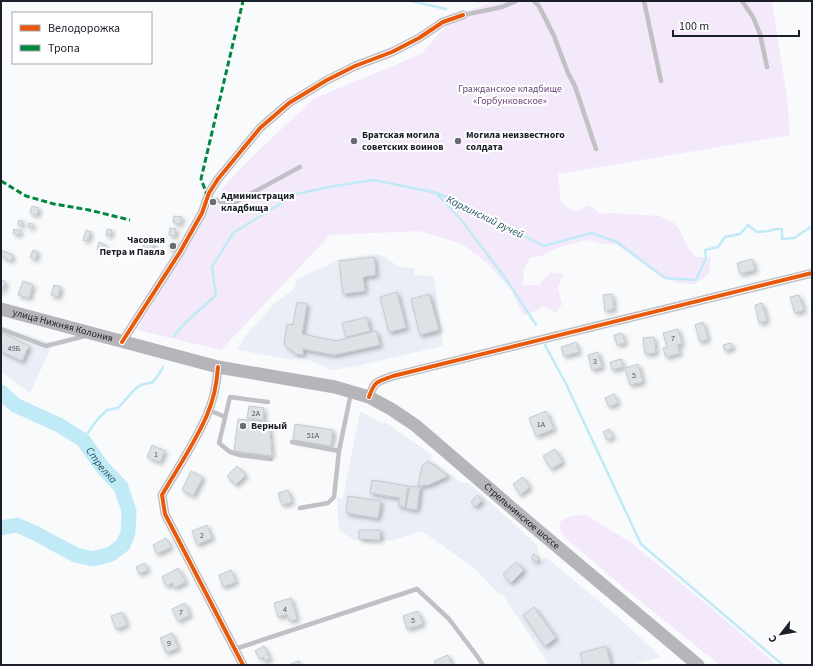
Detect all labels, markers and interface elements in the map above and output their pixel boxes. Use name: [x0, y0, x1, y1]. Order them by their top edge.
legend: [12, 12, 152, 64]
scale bar: [673, 12, 799, 38]
text: 100 m: [679, 18, 709, 35]
text: Велодорожка: [48, 20, 120, 37]
text: Тропа: [48, 40, 80, 57]
park label: Гражданское кладбище «Горбунковское»: [458, 82, 562, 108]
place label: Братская могила советских воинов: [362, 128, 443, 154]
place label: Могила неизвестного солдата: [466, 128, 565, 154]
marker: Братская могила советских воинов: [349, 136, 359, 146]
marker: Могила неизвестного солдата: [453, 136, 463, 146]
place label: Администрация кладбища: [220, 189, 294, 215]
water label: Каргинский ручей: [444, 192, 526, 242]
marker: Администрация кладбища: [208, 197, 218, 207]
place label: Часовня Петра и Павла: [99, 233, 165, 259]
marker: Часовня Петра и Павла: [168, 241, 178, 251]
street label: улица Нижняя Колония: [11, 305, 115, 346]
house number: 7: [671, 333, 675, 344]
house number: 49Б: [8, 343, 21, 354]
house number: 3: [593, 356, 597, 367]
house number: 5: [632, 370, 636, 381]
house number: 2А: [252, 408, 261, 419]
place label: Верный: [251, 419, 287, 433]
house number: 1А: [537, 419, 546, 430]
marker: Верный: [238, 421, 248, 431]
house number: 51А: [307, 430, 320, 441]
water label: Стрелка: [83, 444, 121, 486]
house number: 1: [154, 449, 158, 460]
street label: Стрельнинское шоссе: [481, 480, 563, 553]
house number: 2: [200, 530, 204, 541]
house number: 4: [283, 604, 287, 615]
house number: 7: [179, 607, 183, 618]
north arrow: [761, 614, 801, 654]
house number: 5: [411, 615, 415, 626]
text: С: [764, 632, 781, 646]
house number: 9: [167, 638, 171, 649]

